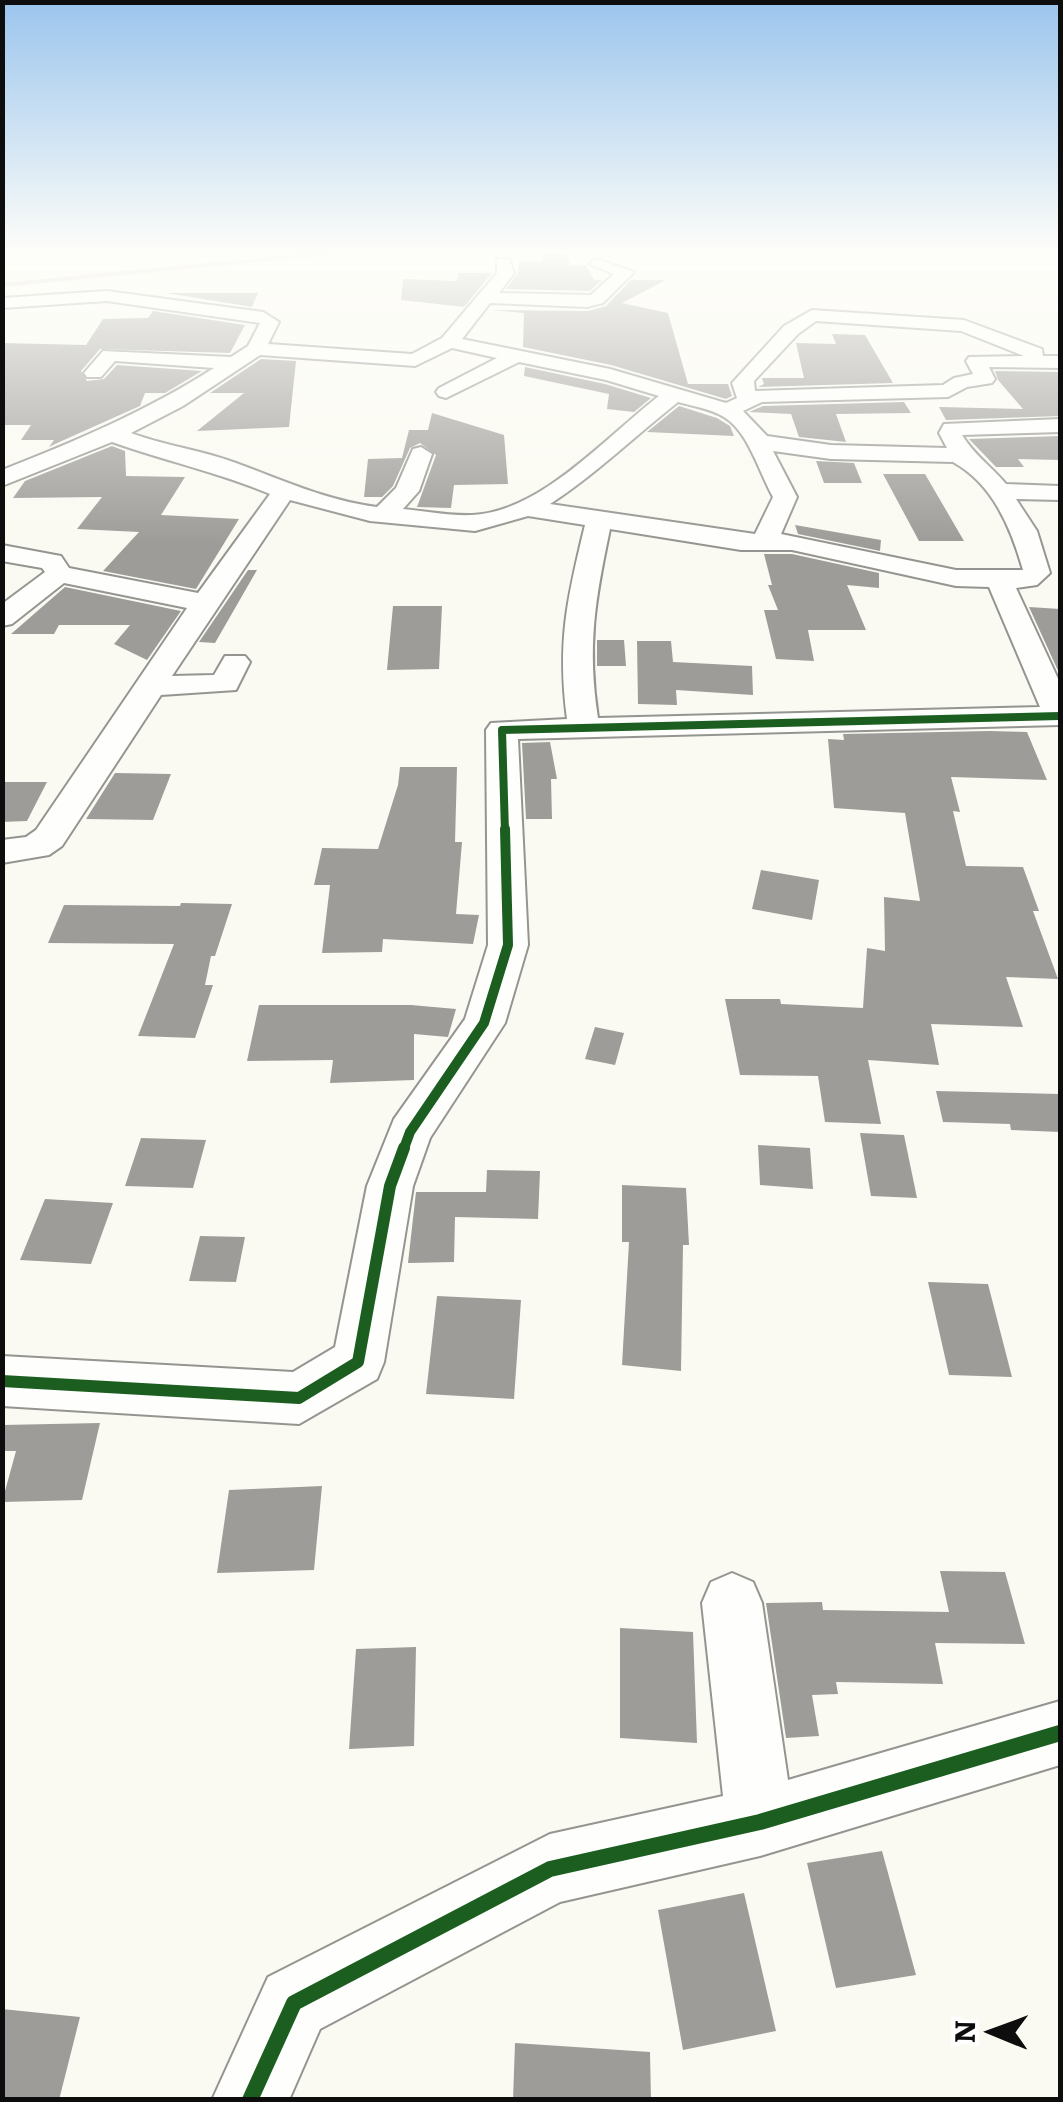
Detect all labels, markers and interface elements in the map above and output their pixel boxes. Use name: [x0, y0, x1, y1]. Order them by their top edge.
north arrow: [943, 1982, 1043, 2082]
text: N: [942, 2019, 984, 2044]

